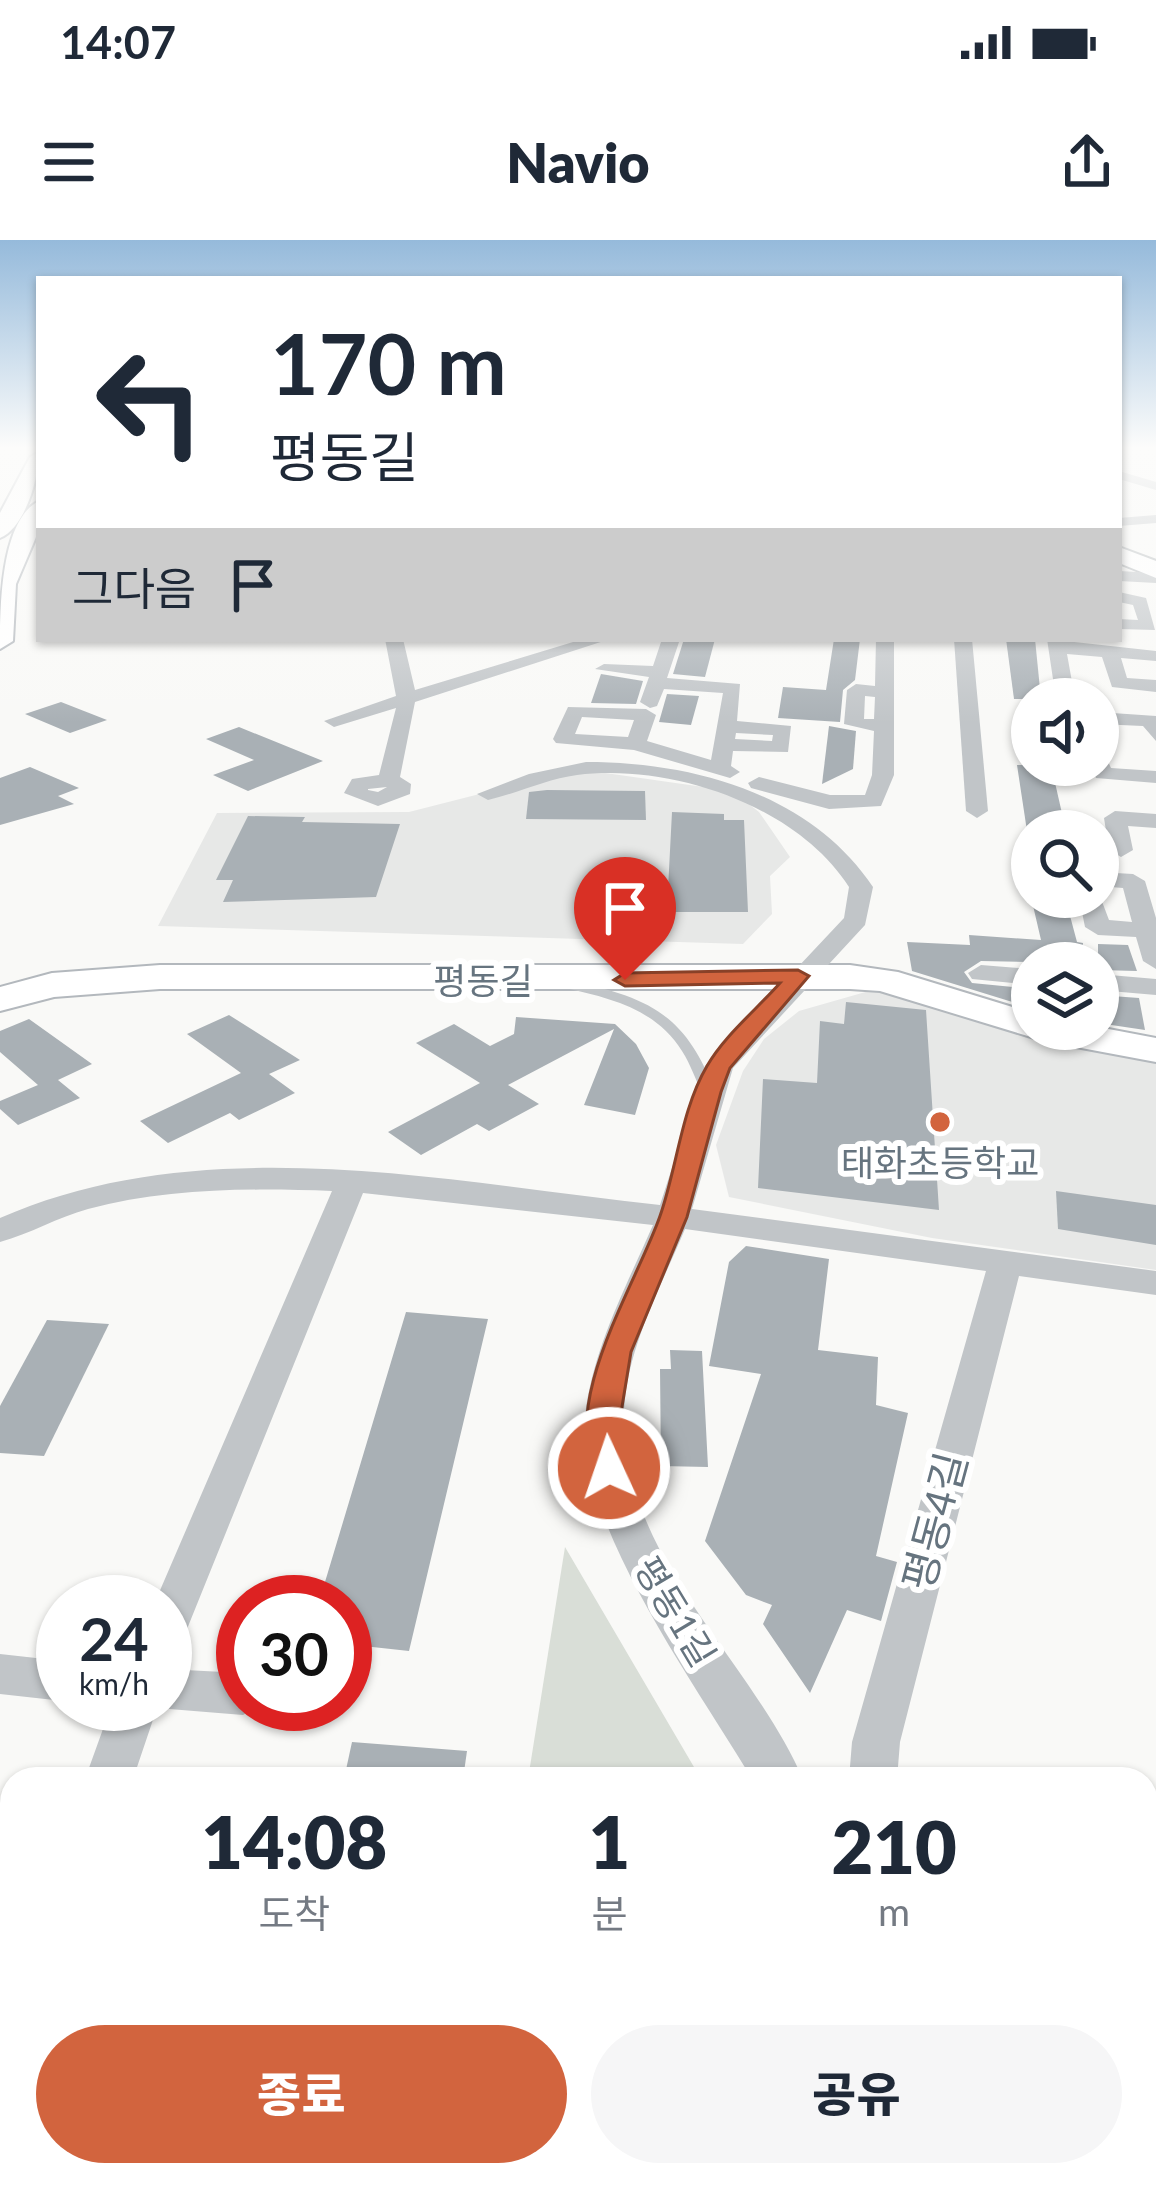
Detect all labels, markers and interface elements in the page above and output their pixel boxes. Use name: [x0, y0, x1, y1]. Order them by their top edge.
text: 14:07: [60, 15, 176, 69]
icon: menu: [36, 129, 102, 195]
icon: share: [1054, 129, 1120, 195]
text: Navio: [506, 130, 650, 195]
text: 170 m: [270, 312, 507, 413]
icon: left: [72, 324, 228, 480]
text: 평동길: [270, 424, 419, 489]
icon: arrive: [220, 552, 286, 618]
text: 그다음: [72, 561, 196, 615]
map controls: [1011, 678, 1119, 1050]
button: sound: [1011, 678, 1119, 786]
button: search: [1011, 810, 1119, 918]
pin: [574, 857, 676, 980]
icon: arrive: [592, 875, 658, 941]
button: layers: [1011, 942, 1119, 1050]
street label: 평동길: [433, 958, 533, 1002]
marker: 태화초등학교: [927, 1109, 953, 1135]
place label: 태화초등학교: [841, 1140, 1039, 1184]
position arrow: [546, 1405, 672, 1531]
street label: 평동4길: [892, 1447, 976, 1595]
street label: 평동1길: [626, 1548, 726, 1674]
speed limit sign: 30: [216, 1575, 372, 1731]
text: 24: [79, 1602, 149, 1674]
text: km/h: [79, 1665, 149, 1701]
text: 14:08: [201, 1798, 387, 1884]
text: 1: [589, 1798, 630, 1884]
text: 210: [832, 1803, 957, 1889]
text: m: [878, 1888, 910, 1934]
text: 도착: [258, 1890, 330, 1936]
text: 분: [591, 1890, 627, 1936]
button: 종료: [36, 2025, 567, 2163]
button: 공유: [591, 2025, 1122, 2163]

